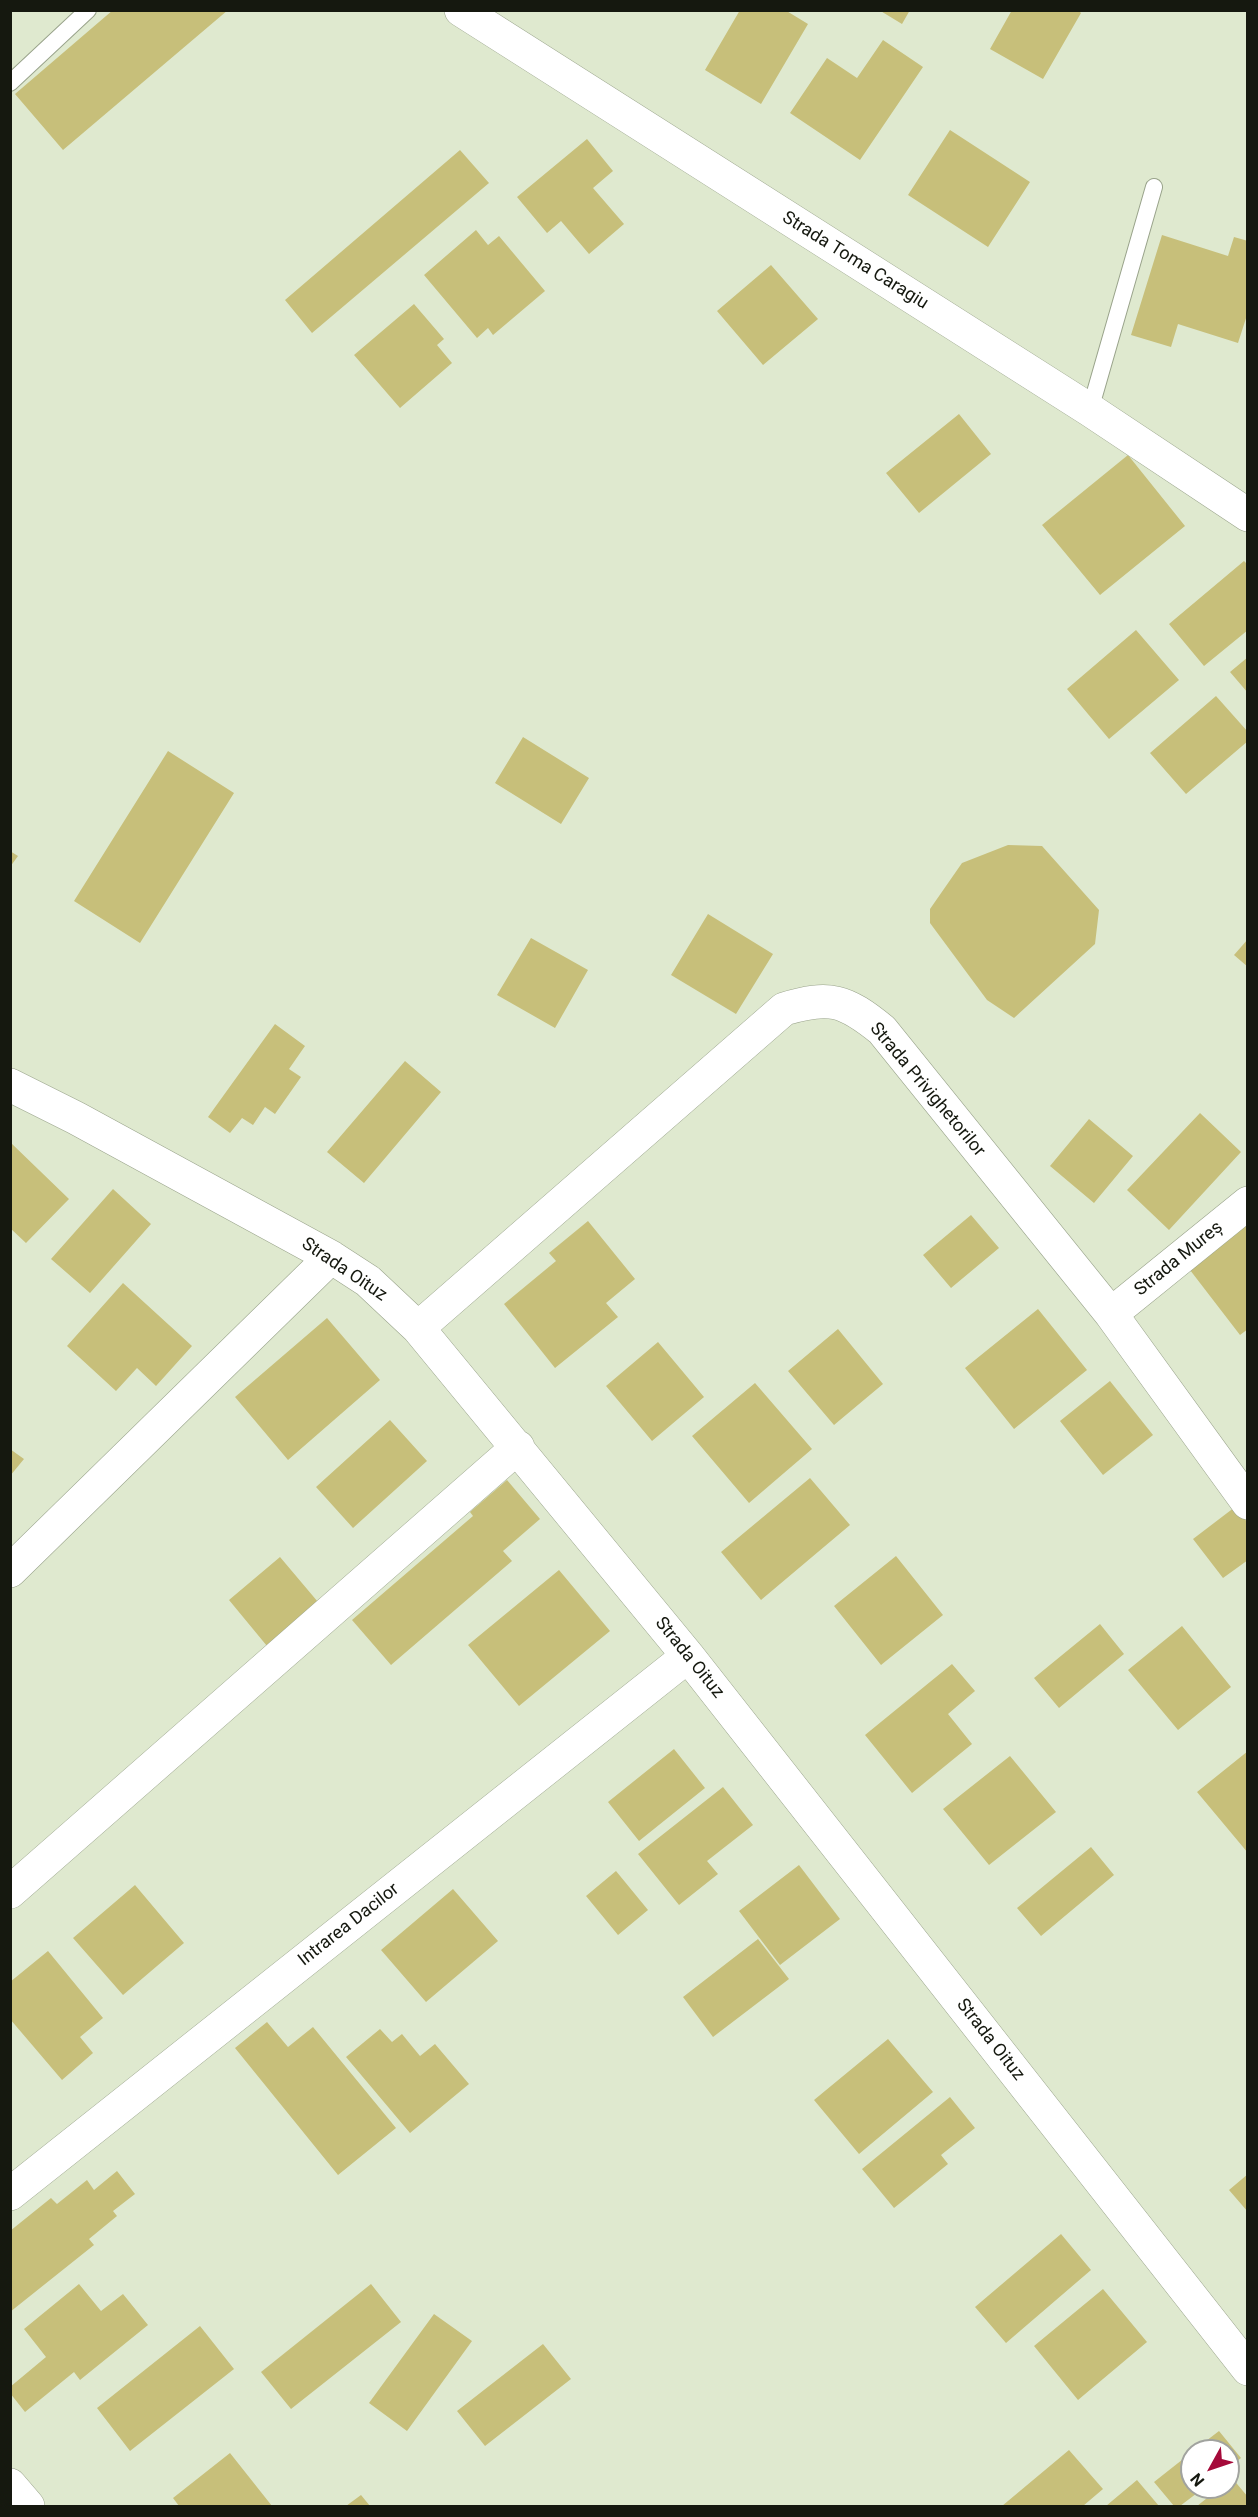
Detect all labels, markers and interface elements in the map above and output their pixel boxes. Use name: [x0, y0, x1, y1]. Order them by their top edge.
street label: Strada Toma Caragiu: [778, 207, 932, 315]
street label: Strada Privighetorilor: [865, 1019, 989, 1161]
street label: Strada Mureș: [1131, 1217, 1227, 1301]
street label: Strada Oituz: [297, 1234, 391, 1306]
street label: Strada Oituz: [650, 1613, 728, 1703]
street label: Intrarea Dacilor: [294, 1879, 404, 1971]
street label: Strada Oituz: [951, 1995, 1029, 2085]
north arrow: [1180, 2439, 1240, 2499]
text: N: [1186, 2469, 1208, 2490]

